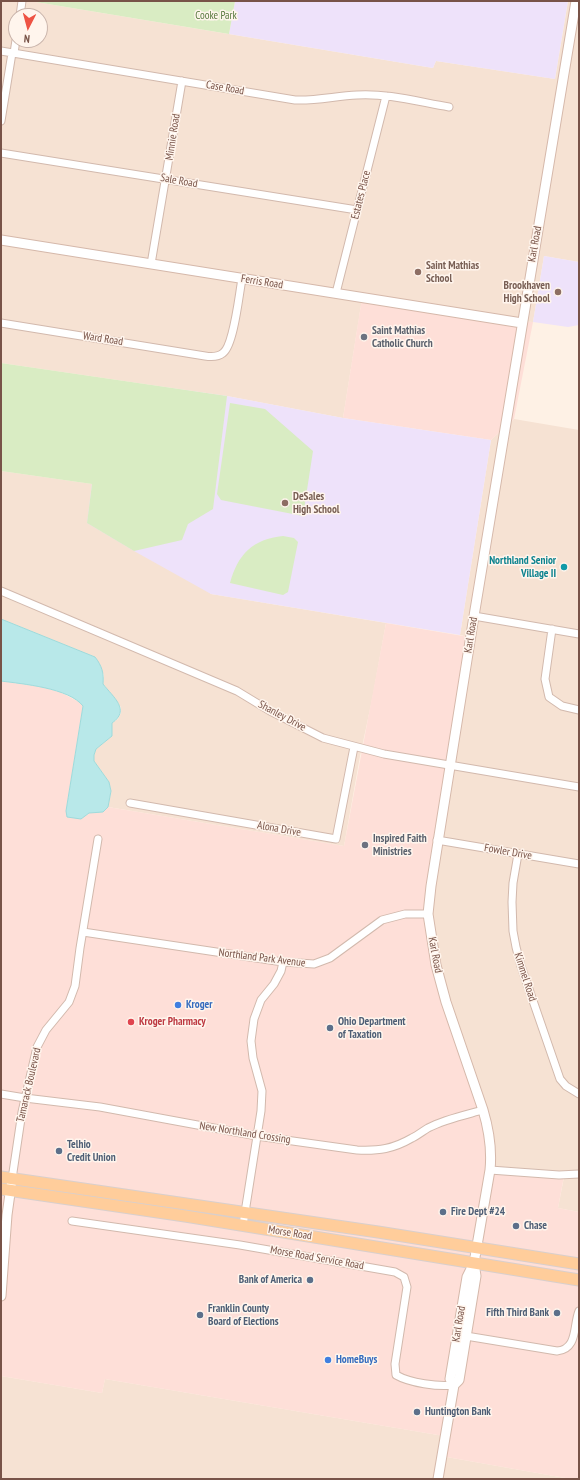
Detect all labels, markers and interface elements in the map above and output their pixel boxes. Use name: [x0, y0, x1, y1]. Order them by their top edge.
north arrow: [8, 8, 48, 48]
park label: Cooke Park: [195, 9, 237, 23]
text: N: [23, 32, 31, 46]
street label: Case Road: [205, 78, 245, 98]
street label: Minnie Road: [163, 113, 183, 161]
street label: Estates Place: [349, 169, 373, 221]
street label: Sale Road: [159, 171, 199, 191]
street label: Karl Road: [525, 225, 545, 263]
place label: Saint Mathias School: [426, 259, 479, 285]
marker: Saint Mathias School: [413, 267, 423, 277]
street label: Ferris Road: [240, 272, 284, 292]
place label: Brookhaven High School: [504, 279, 550, 305]
marker: Brookhaven High School: [553, 287, 563, 297]
place label: Saint Mathias Catholic Church: [372, 324, 433, 350]
street label: Ward Road: [82, 329, 124, 349]
marker: Saint Mathias Catholic Church: [359, 332, 369, 342]
place label: DeSales High School: [293, 490, 339, 516]
marker: DeSales High School: [280, 498, 290, 508]
place label: Northland Senior Village II: [489, 554, 556, 580]
marker: Northland Senior Village II: [559, 562, 569, 572]
street label: Karl Road: [462, 616, 480, 654]
street label: Shanley Drive: [256, 698, 308, 734]
street label: Alona Drive: [256, 819, 302, 839]
place label: Inspired Faith Ministries: [373, 832, 427, 858]
marker: Inspired Faith Ministries: [360, 840, 370, 850]
street label: Fowler Drive: [483, 841, 533, 863]
street label: Karl Road: [425, 936, 445, 974]
street label: Northland Park Avenue: [218, 946, 306, 970]
street label: Kimmel Road: [511, 951, 539, 1003]
place label: Kroger: [186, 998, 212, 1012]
marker: Kroger: [173, 1000, 183, 1010]
place label: Kroger Pharmacy: [139, 1015, 206, 1029]
place label: Ohio Department of Taxation: [338, 1015, 406, 1041]
marker: Kroger Pharmacy: [126, 1017, 136, 1027]
marker: Ohio Department of Taxation: [325, 1023, 335, 1033]
street label: Tamarack Boulevard: [14, 1047, 44, 1123]
street label: New Northland Crossing: [199, 1119, 291, 1147]
place label: Telhio Credit Union: [67, 1138, 116, 1164]
marker: Telhio Credit Union: [54, 1146, 64, 1156]
place label: Fire Dept #24: [451, 1205, 505, 1219]
marker: Fire Dept #24: [438, 1207, 448, 1217]
place label: Chase: [524, 1219, 547, 1233]
marker: Chase: [511, 1221, 521, 1231]
street label: Morse Road: [267, 1223, 313, 1243]
street label: Morse Road Service Road: [269, 1243, 365, 1273]
place label: Bank of America: [239, 1273, 302, 1287]
marker: Bank of America: [305, 1275, 315, 1285]
place label: Franklin County Board of Elections: [208, 1302, 278, 1328]
street label: Karl Road: [450, 1305, 468, 1343]
place label: Fifth Third Bank: [486, 1306, 549, 1320]
marker: Fifth Third Bank: [552, 1308, 562, 1318]
marker: Franklin County Board of Elections: [195, 1310, 205, 1320]
place label: HomeBuys: [336, 1353, 377, 1367]
marker: HomeBuys: [323, 1355, 333, 1365]
place label: Huntington Bank: [425, 1405, 491, 1419]
marker: Huntington Bank: [412, 1407, 422, 1417]

